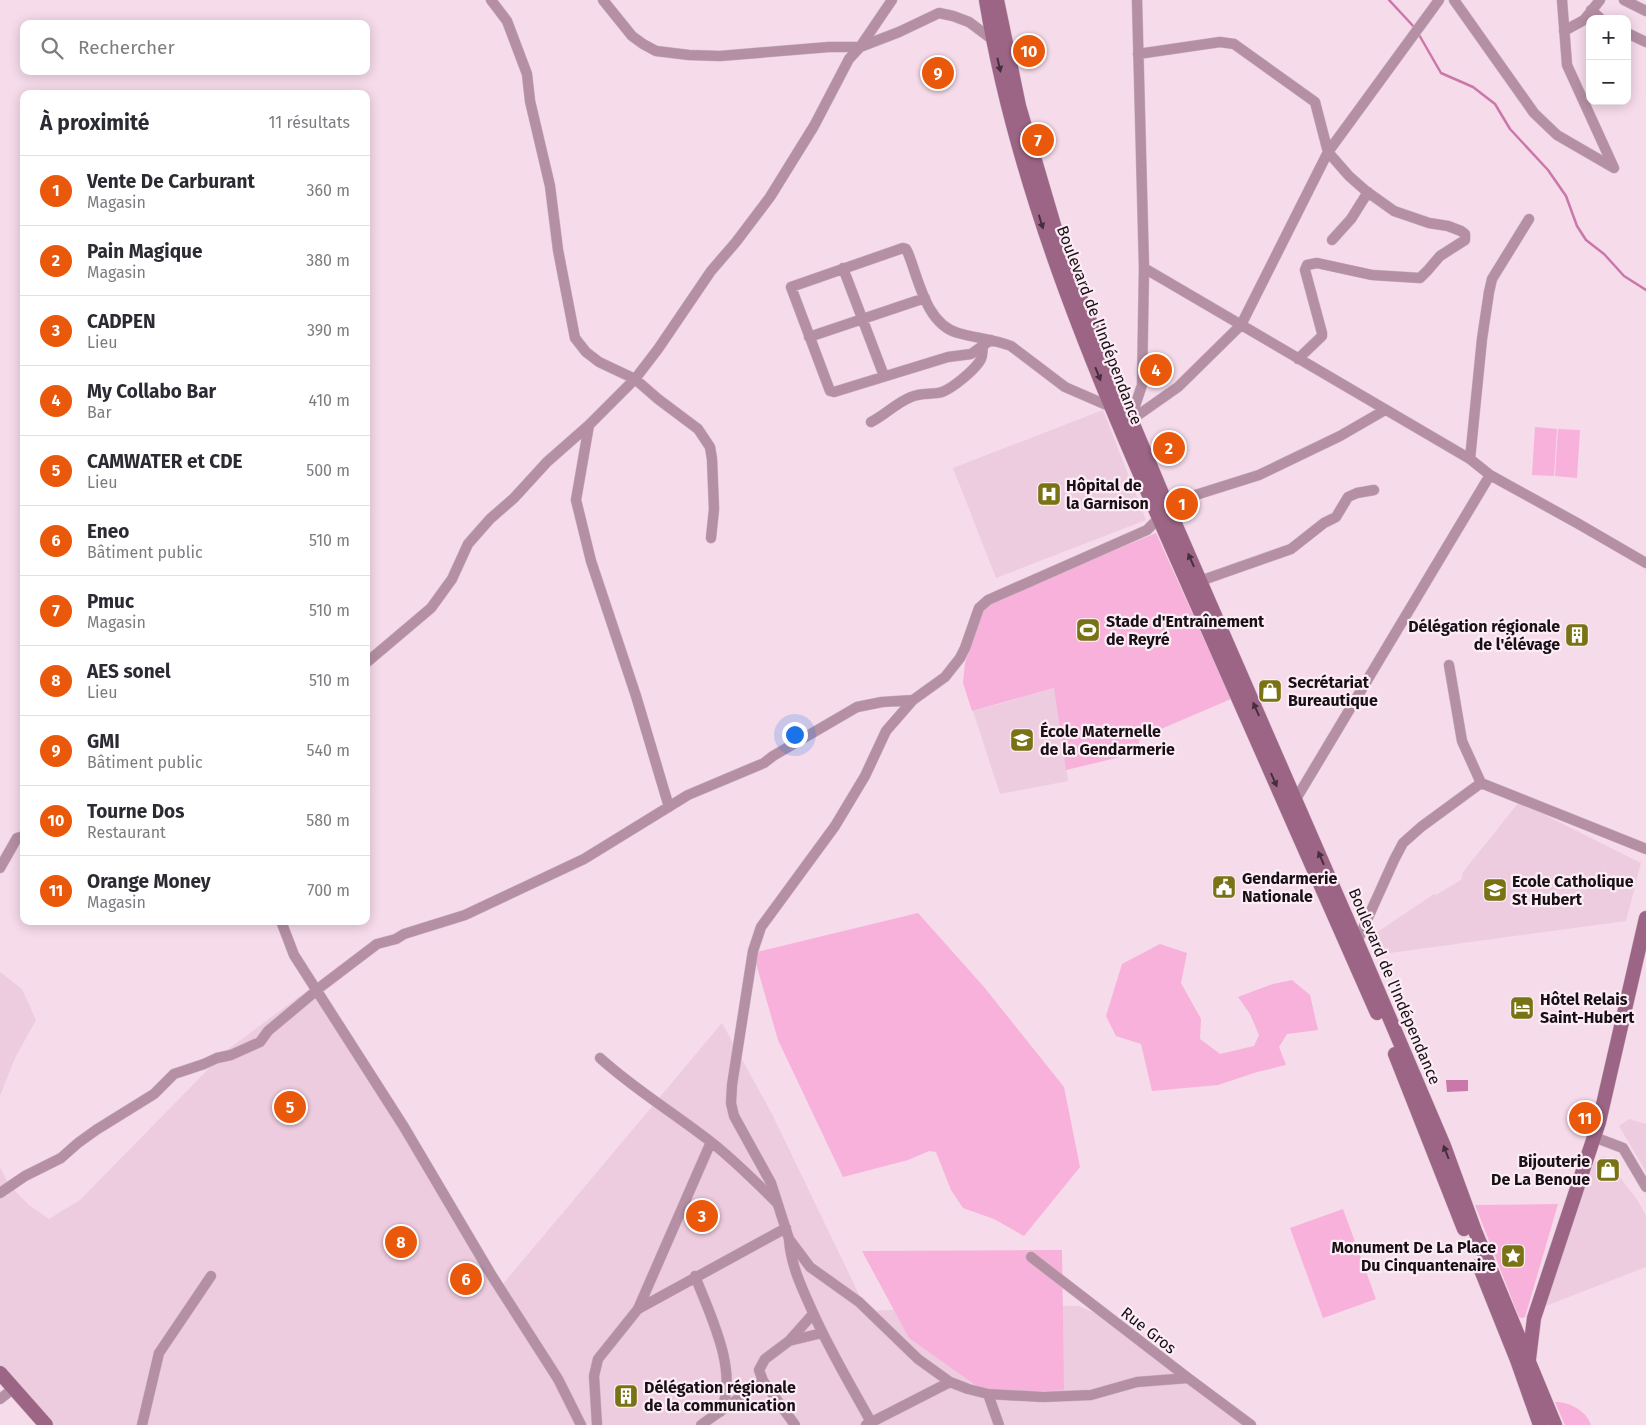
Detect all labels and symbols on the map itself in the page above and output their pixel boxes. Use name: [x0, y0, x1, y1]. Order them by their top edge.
pin: 10: [1013, 32, 1045, 70]
pin: 9: [922, 54, 954, 92]
one-way arrow: [995, 57, 1003, 72]
pin: 7: [1022, 121, 1054, 159]
one-way arrow: [1038, 214, 1046, 229]
street label: Boulevard de l'Indépendance: [1053, 223, 1146, 427]
pin: 4: [1140, 351, 1172, 389]
one-way arrow: [1094, 367, 1102, 382]
pin: 2: [1153, 429, 1185, 467]
place label: Hôpital de la Garnison: [1066, 476, 1149, 513]
hospital icon: Hôpital de la Garnison: [1036, 481, 1062, 507]
pin: 1: [1166, 485, 1198, 523]
one-way arrow: [1187, 553, 1195, 567]
place label: Stade d'Entraînement de Reyré: [1106, 612, 1265, 649]
sports icon: Stade d'Entraînement de Reyré: [1075, 617, 1101, 643]
place label: Délégation régionale de l'élévage: [1408, 617, 1560, 654]
building icon: Délégation régionale de l'élévage: [1564, 622, 1590, 648]
place label: Secrétariat Bureautique: [1288, 673, 1378, 710]
shop icon: Secrétariat Bureautique: [1257, 678, 1283, 704]
one-way arrow: [1252, 702, 1260, 716]
place label: École Maternelle de la Gendarmerie: [1040, 721, 1175, 759]
your location: [782, 722, 808, 748]
school or university icon: École Maternelle de la Gendarmerie: [1009, 727, 1035, 753]
one-way arrow: [1271, 773, 1279, 787]
one-way arrow: [1317, 851, 1325, 865]
place label: Gendarmerie Nationale: [1242, 869, 1337, 906]
place label: Ecole Catholique St Hubert: [1512, 872, 1634, 909]
public building icon: Gendarmerie Nationale: [1211, 874, 1237, 900]
school or university icon: Ecole Catholique St Hubert: [1482, 877, 1508, 903]
street label: Boulevard de l'Indépendance: [1344, 885, 1445, 1087]
place label: Hôtel Relais Saint-Hubert: [1540, 990, 1635, 1027]
hotel icon: Hôtel Relais Saint-Hubert: [1509, 995, 1535, 1021]
pin: 5: [274, 1088, 306, 1126]
pin: 11: [1569, 1099, 1601, 1137]
one-way arrow: [1442, 1144, 1450, 1159]
place label: Bijouterie De La Benoue: [1491, 1152, 1590, 1189]
shop icon: Bijouterie De La Benoue: [1595, 1157, 1621, 1183]
pin: 3: [686, 1197, 718, 1235]
pin: 8: [385, 1223, 417, 1261]
place label: Monument De La Place Du Cinquantenaire: [1331, 1238, 1496, 1275]
place icon: Monument De La Place Du Cinquantenaire: [1500, 1243, 1526, 1269]
pin: 6: [450, 1260, 482, 1298]
street label: Rue Gros: [1117, 1303, 1180, 1358]
place label: Délégation régionale de la communication: [644, 1378, 796, 1415]
building icon: Délégation régionale de la communication: [613, 1383, 639, 1409]

